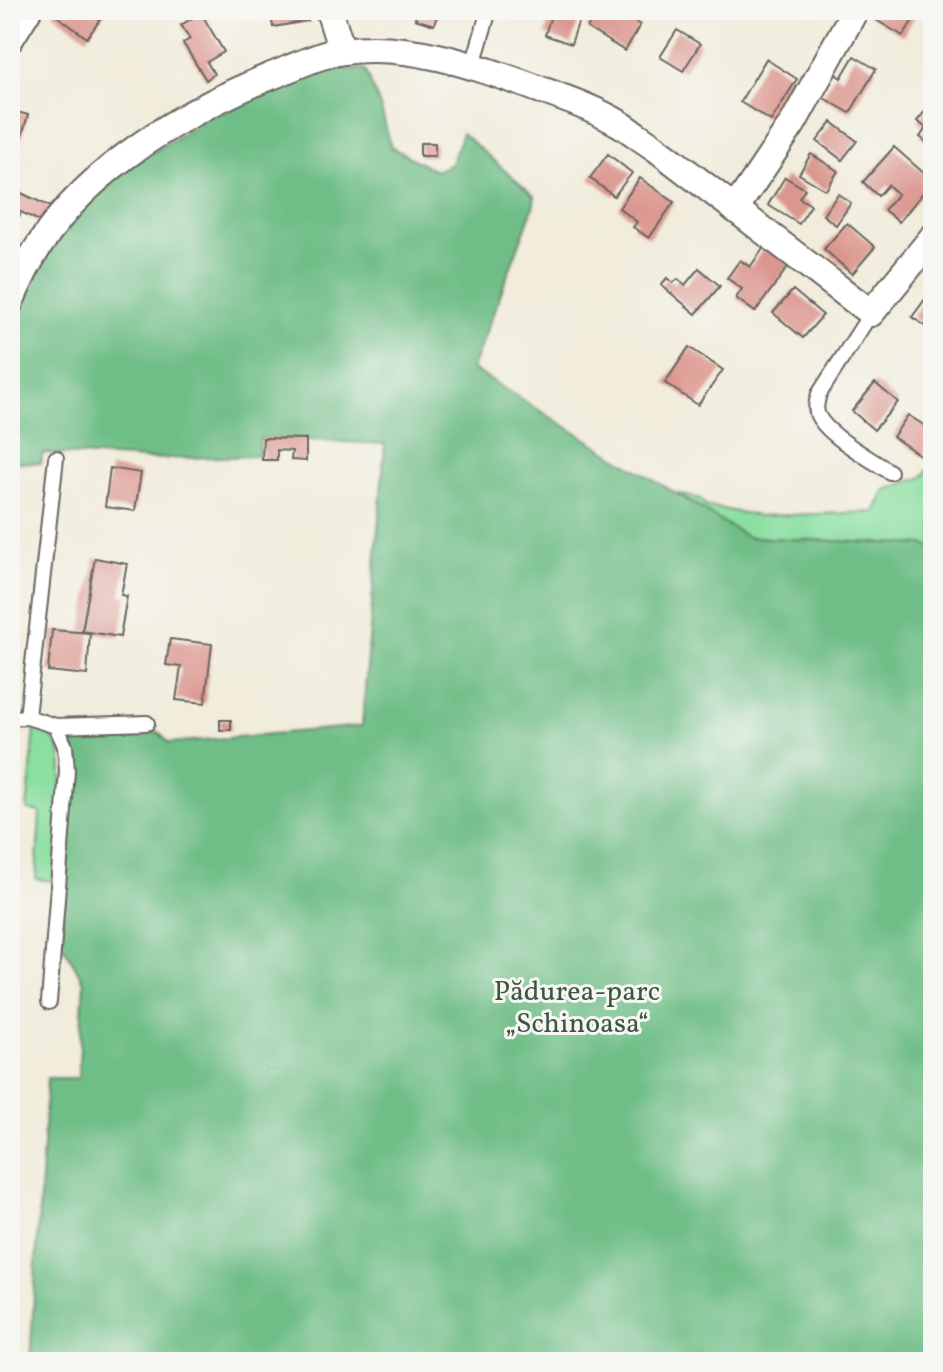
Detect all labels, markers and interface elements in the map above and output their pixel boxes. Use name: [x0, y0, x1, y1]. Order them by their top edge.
park label: Pădurea-parc „Schinoasa“: [494, 973, 660, 1044]

